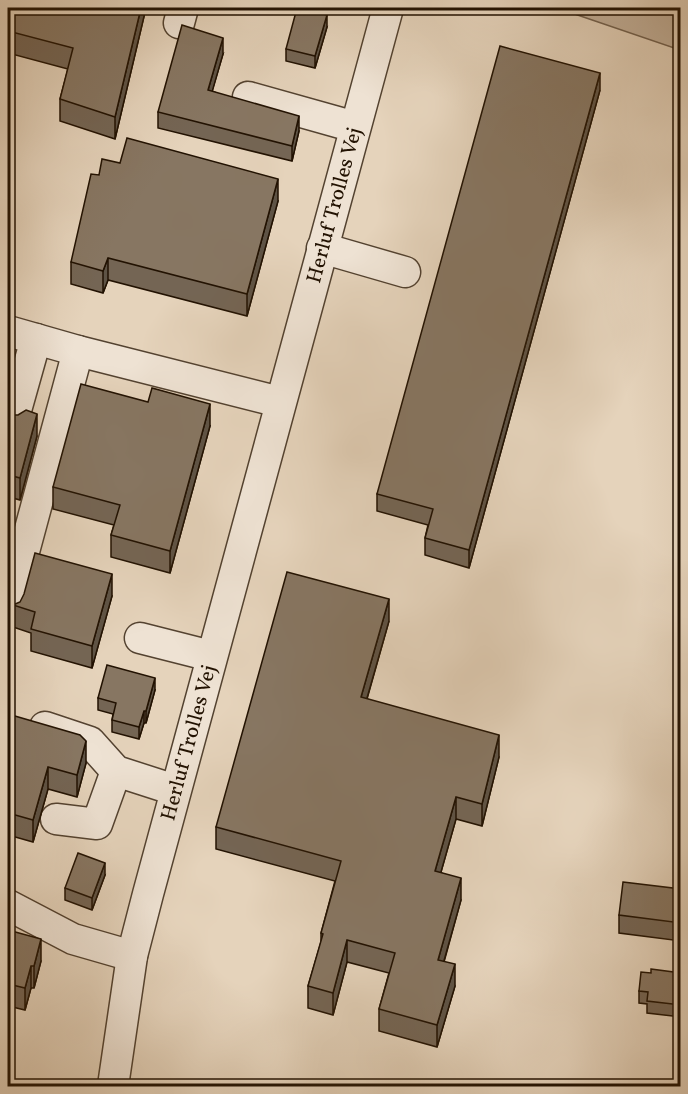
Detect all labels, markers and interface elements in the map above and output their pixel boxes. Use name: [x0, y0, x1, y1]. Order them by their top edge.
street label: Herluf Trolles Vej: [300, 124, 370, 286]
street label: Herluf Trolles Vej: [154, 662, 224, 824]

